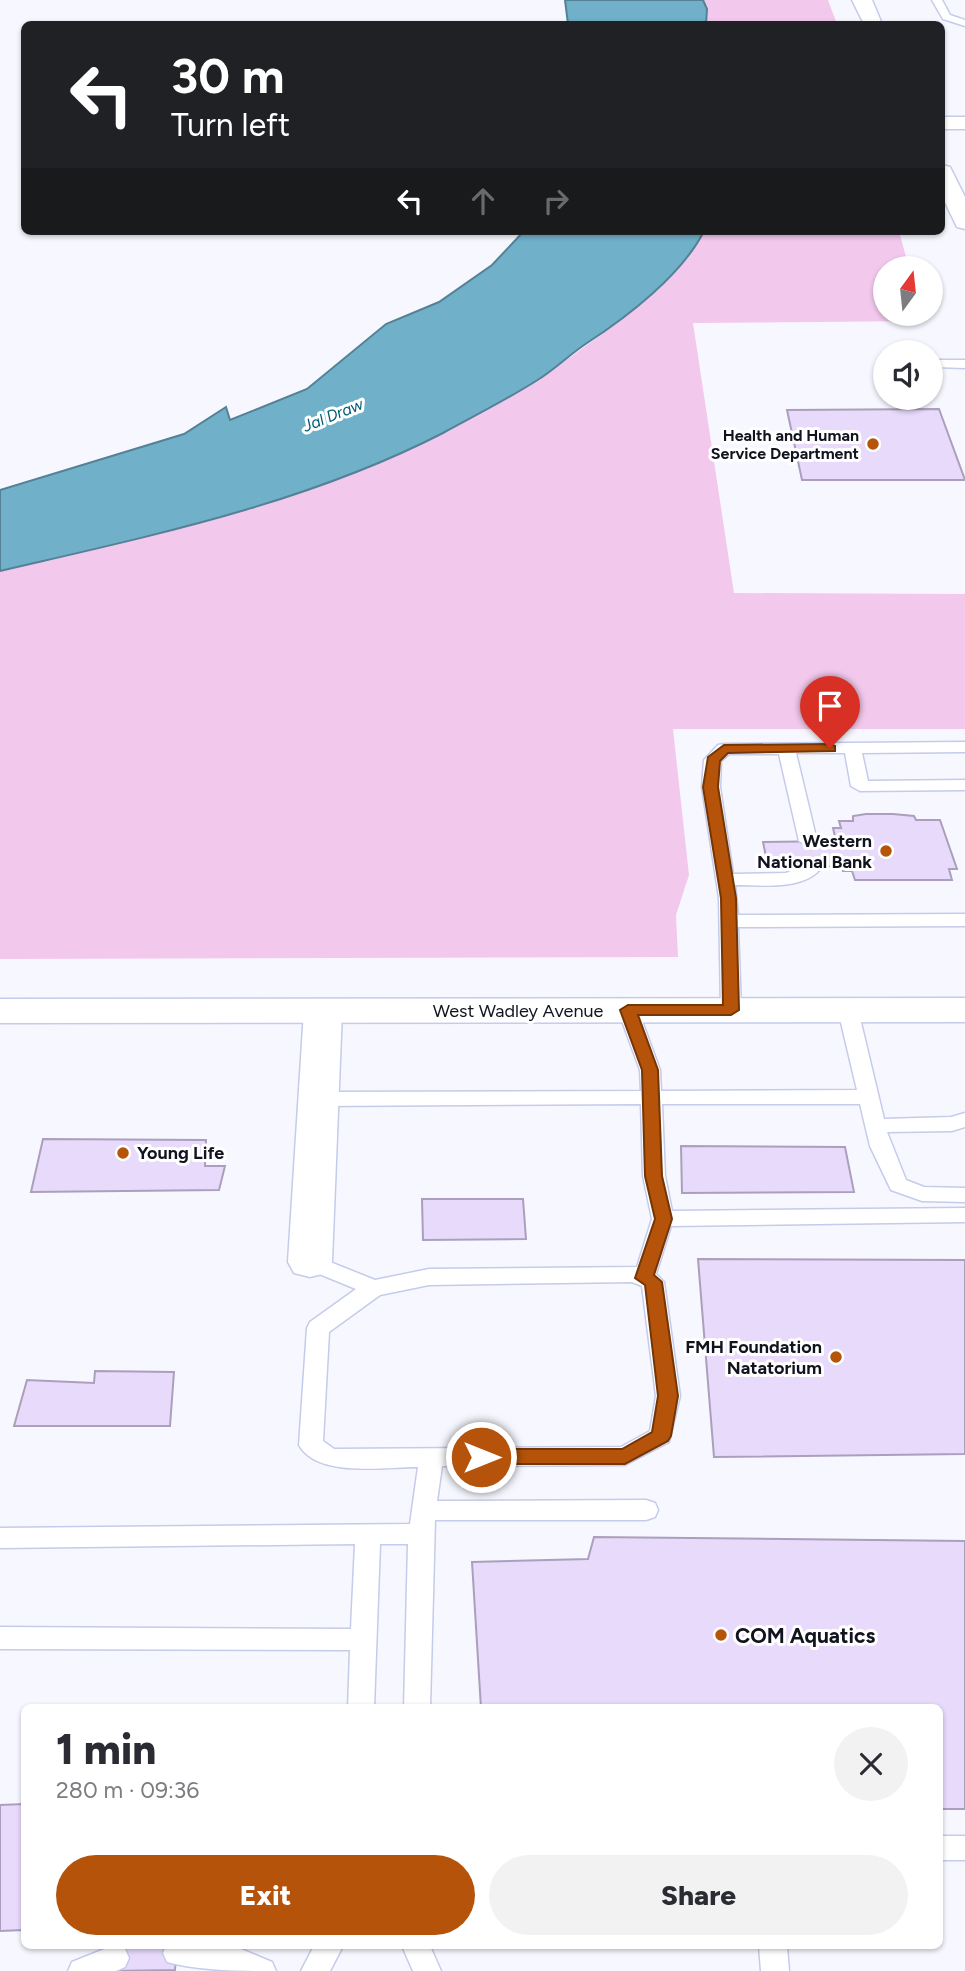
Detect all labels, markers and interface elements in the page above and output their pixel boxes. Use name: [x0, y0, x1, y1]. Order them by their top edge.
text: 30 m: [171, 46, 284, 105]
icon: left: [56, 49, 147, 140]
text: Turn left: [171, 106, 290, 144]
icon: left: [391, 182, 429, 220]
icon: ahead: [464, 182, 502, 220]
icon: right: [537, 182, 575, 220]
north arrow: [873, 256, 943, 326]
map controls: [873, 256, 943, 410]
button: sound: [873, 340, 943, 410]
water label: Jal Draw: [299, 394, 367, 436]
place label: Health and Human Service Department: [711, 426, 859, 463]
marker: Health and Human Service Department: [865, 436, 881, 452]
pin: [800, 676, 860, 748]
icon: arrive: [811, 687, 849, 725]
place label: Western National Bank: [757, 830, 872, 873]
marker: Western National Bank: [878, 843, 894, 859]
street label: West Wadley Avenue: [433, 1000, 603, 1022]
place label: Young Life: [137, 1142, 224, 1164]
marker: Young Life: [115, 1145, 131, 1161]
place label: FMH Foundation Natatorium: [685, 1336, 822, 1379]
marker: FMH Foundation Natatorium: [828, 1349, 844, 1365]
position arrow: [444, 1420, 518, 1494]
place label: COM Aquatics: [735, 1623, 875, 1648]
marker: COM Aquatics: [713, 1627, 729, 1643]
text: 1 min: [56, 1724, 156, 1775]
button: close: [834, 1727, 908, 1801]
text: 280 m · 09:36: [56, 1776, 199, 1804]
button: Exit: [56, 1855, 475, 1935]
button: Share: [489, 1855, 908, 1935]

